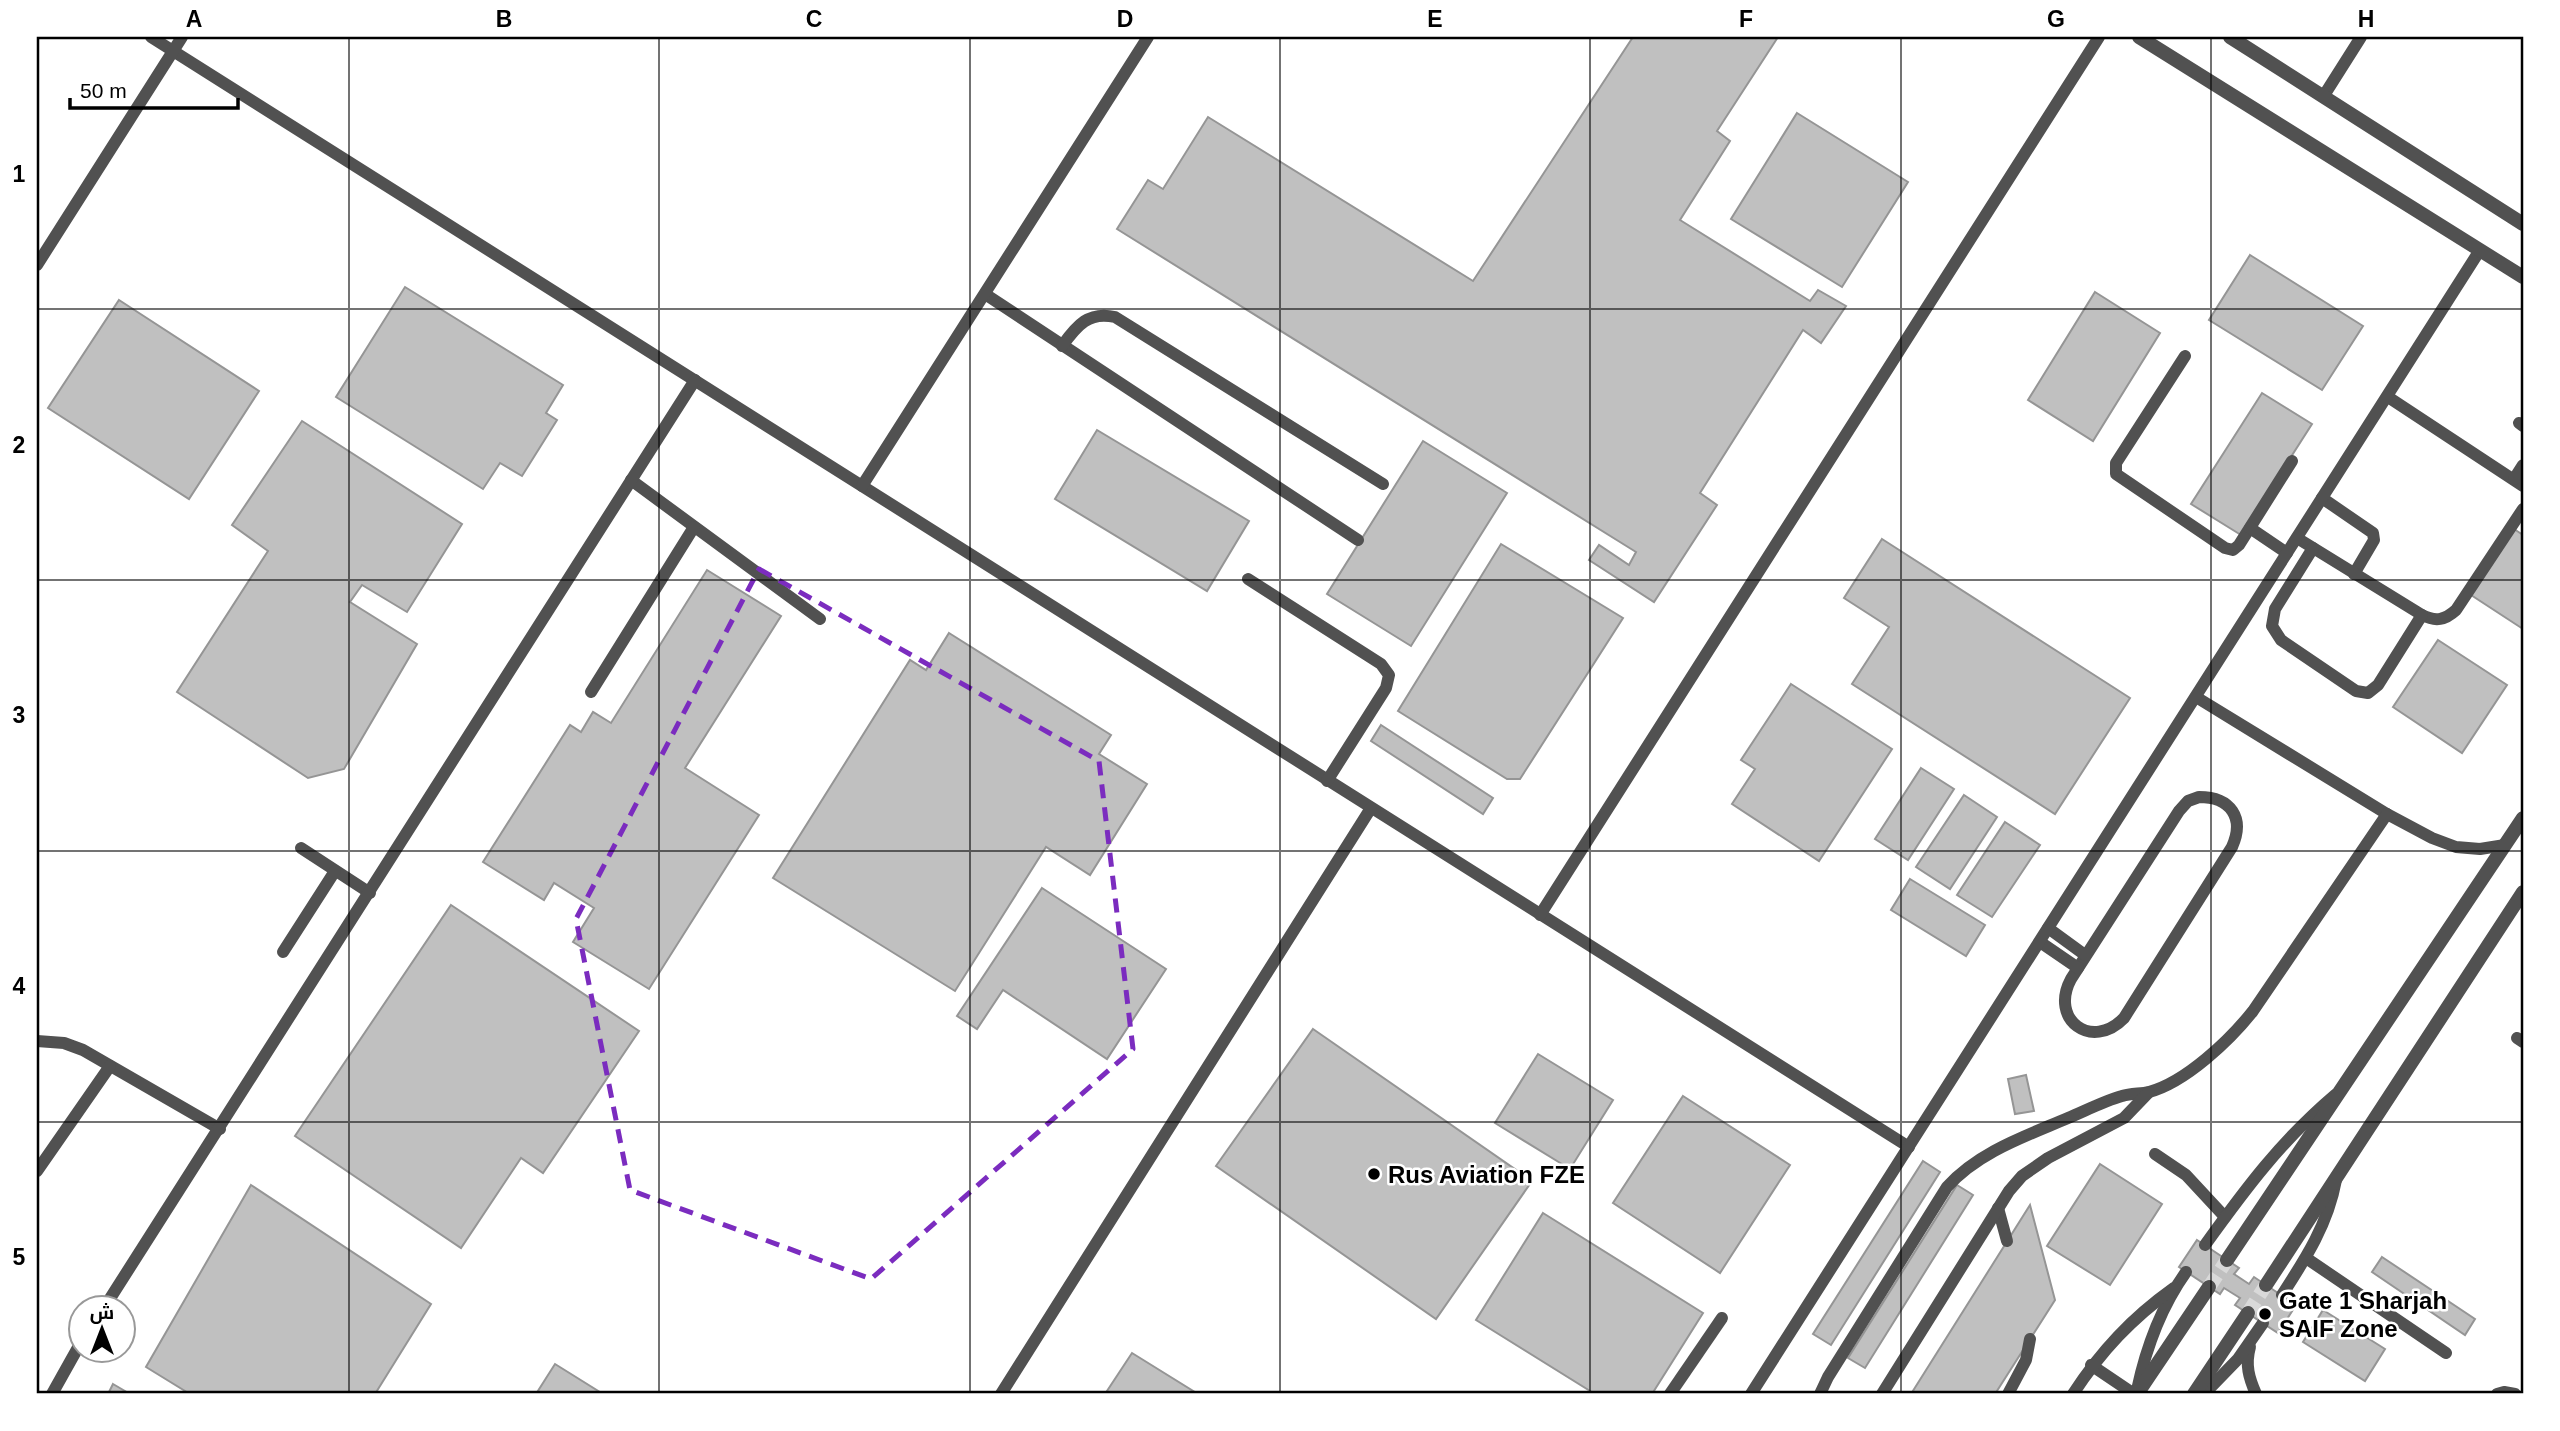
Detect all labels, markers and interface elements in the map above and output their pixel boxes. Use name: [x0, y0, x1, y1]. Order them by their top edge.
text: A: [186, 6, 202, 32]
text: B: [496, 6, 512, 32]
text: C: [806, 6, 822, 32]
text: D: [1117, 6, 1133, 32]
text: E: [1427, 6, 1443, 32]
text: F: [1739, 6, 1753, 32]
text: G: [2047, 6, 2065, 32]
text: H: [2358, 6, 2374, 32]
scale bar: [70, 66, 238, 110]
text: 50 m: [80, 79, 127, 102]
text: 1: [13, 161, 26, 187]
text: 2: [13, 432, 25, 458]
text: 3: [13, 702, 25, 728]
text: 4: [13, 973, 26, 999]
place label: Rus Aviation FZE: [1388, 1161, 1585, 1188]
marker: Rus Aviation FZE: [1366, 1166, 1382, 1182]
text: 5: [13, 1244, 26, 1270]
place label: Gate 1 Sharjah SAIF Zone: [2279, 1287, 2447, 1342]
north arrow: [66, 1294, 136, 1364]
text: ش: [90, 1302, 114, 1324]
marker: Gate 1 Sharjah SAIF Zone: [2257, 1306, 2273, 1322]

